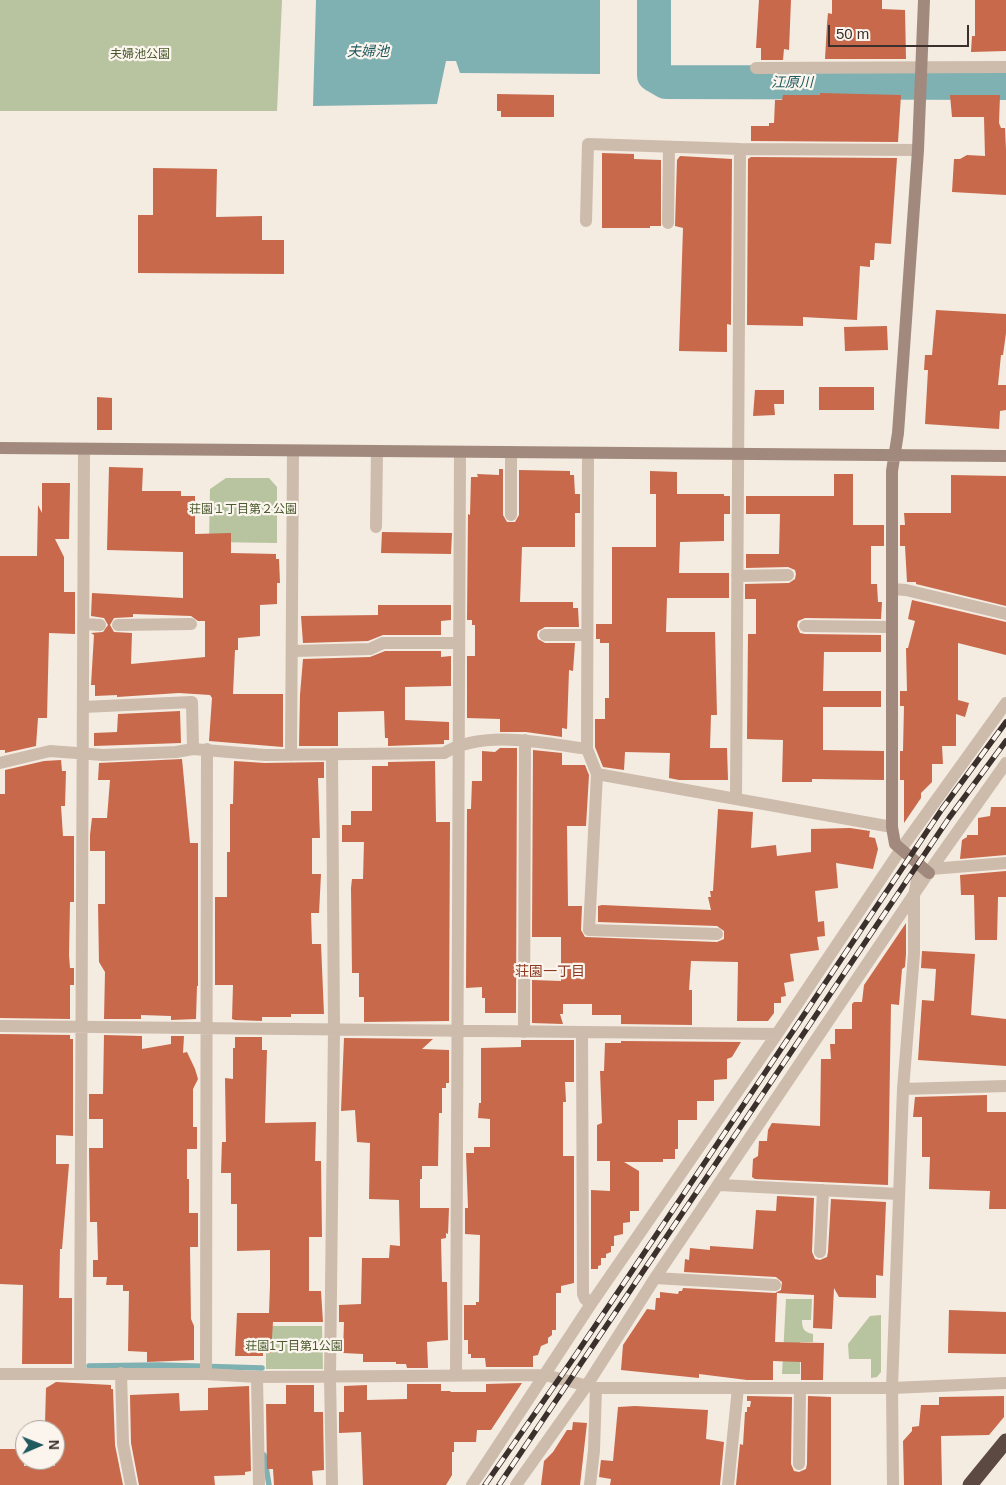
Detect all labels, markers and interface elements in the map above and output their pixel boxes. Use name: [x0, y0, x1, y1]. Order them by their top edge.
scale bar: [831, 15, 972, 47]
text: 50 m: [836, 25, 869, 42]
water label: 夫婦池: [347, 44, 389, 60]
park label: 夫婦池公園: [110, 48, 170, 62]
water label: 江原川: [771, 75, 813, 91]
park label: 荘園１丁目第２公園: [189, 503, 297, 517]
district label: 荘園一丁目: [515, 964, 585, 980]
park label: 荘園1丁目第1公園: [245, 1340, 343, 1354]
north arrow: [15, 1420, 65, 1470]
text: N: [46, 1440, 62, 1450]

